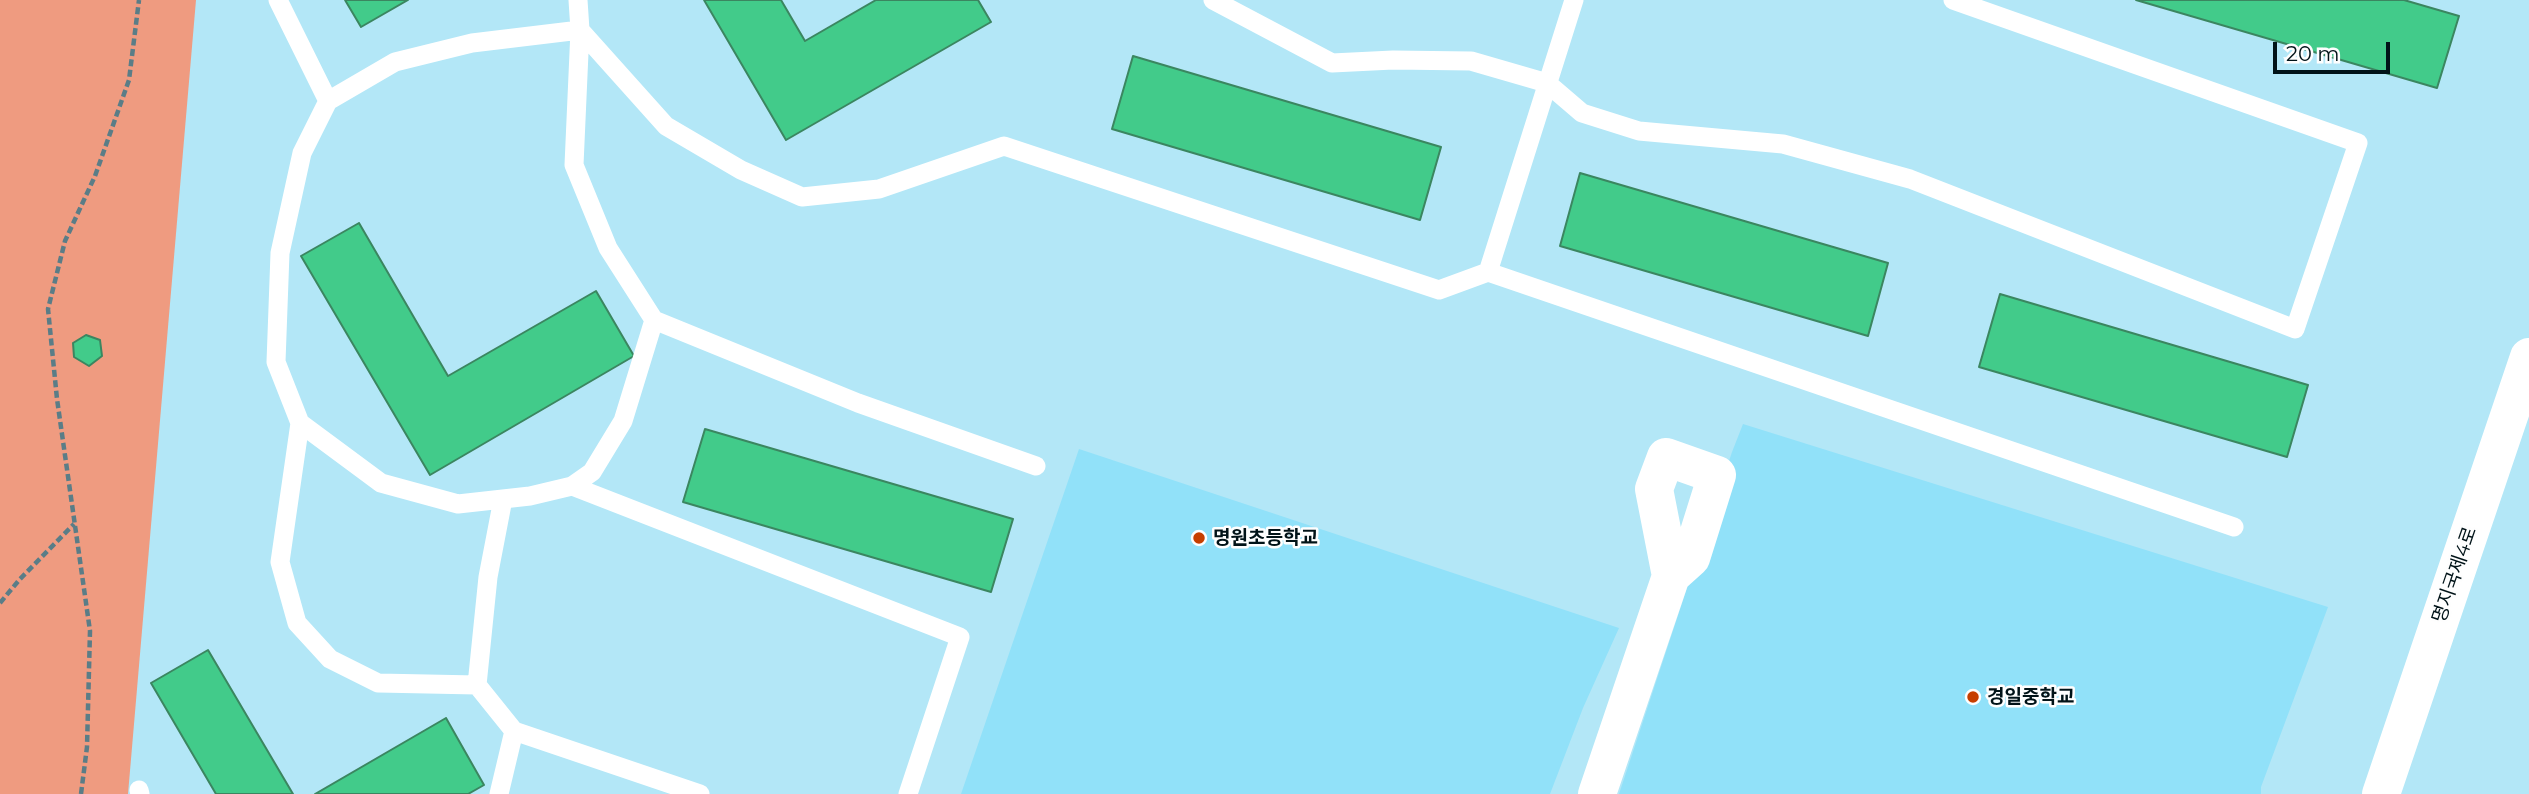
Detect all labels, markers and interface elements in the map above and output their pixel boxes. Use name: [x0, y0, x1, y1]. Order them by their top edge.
scale bar: [2277, 28, 2394, 72]
text: 20 m: [2286, 41, 2340, 66]
street label: 명지국제4로: [2428, 524, 2482, 626]
place label: 명원초등학교: [1213, 527, 1318, 549]
marker: 명원초등학교: [1191, 530, 1207, 546]
place label: 경일중학교: [1987, 686, 2074, 708]
marker: 경일중학교: [1965, 689, 1981, 705]

